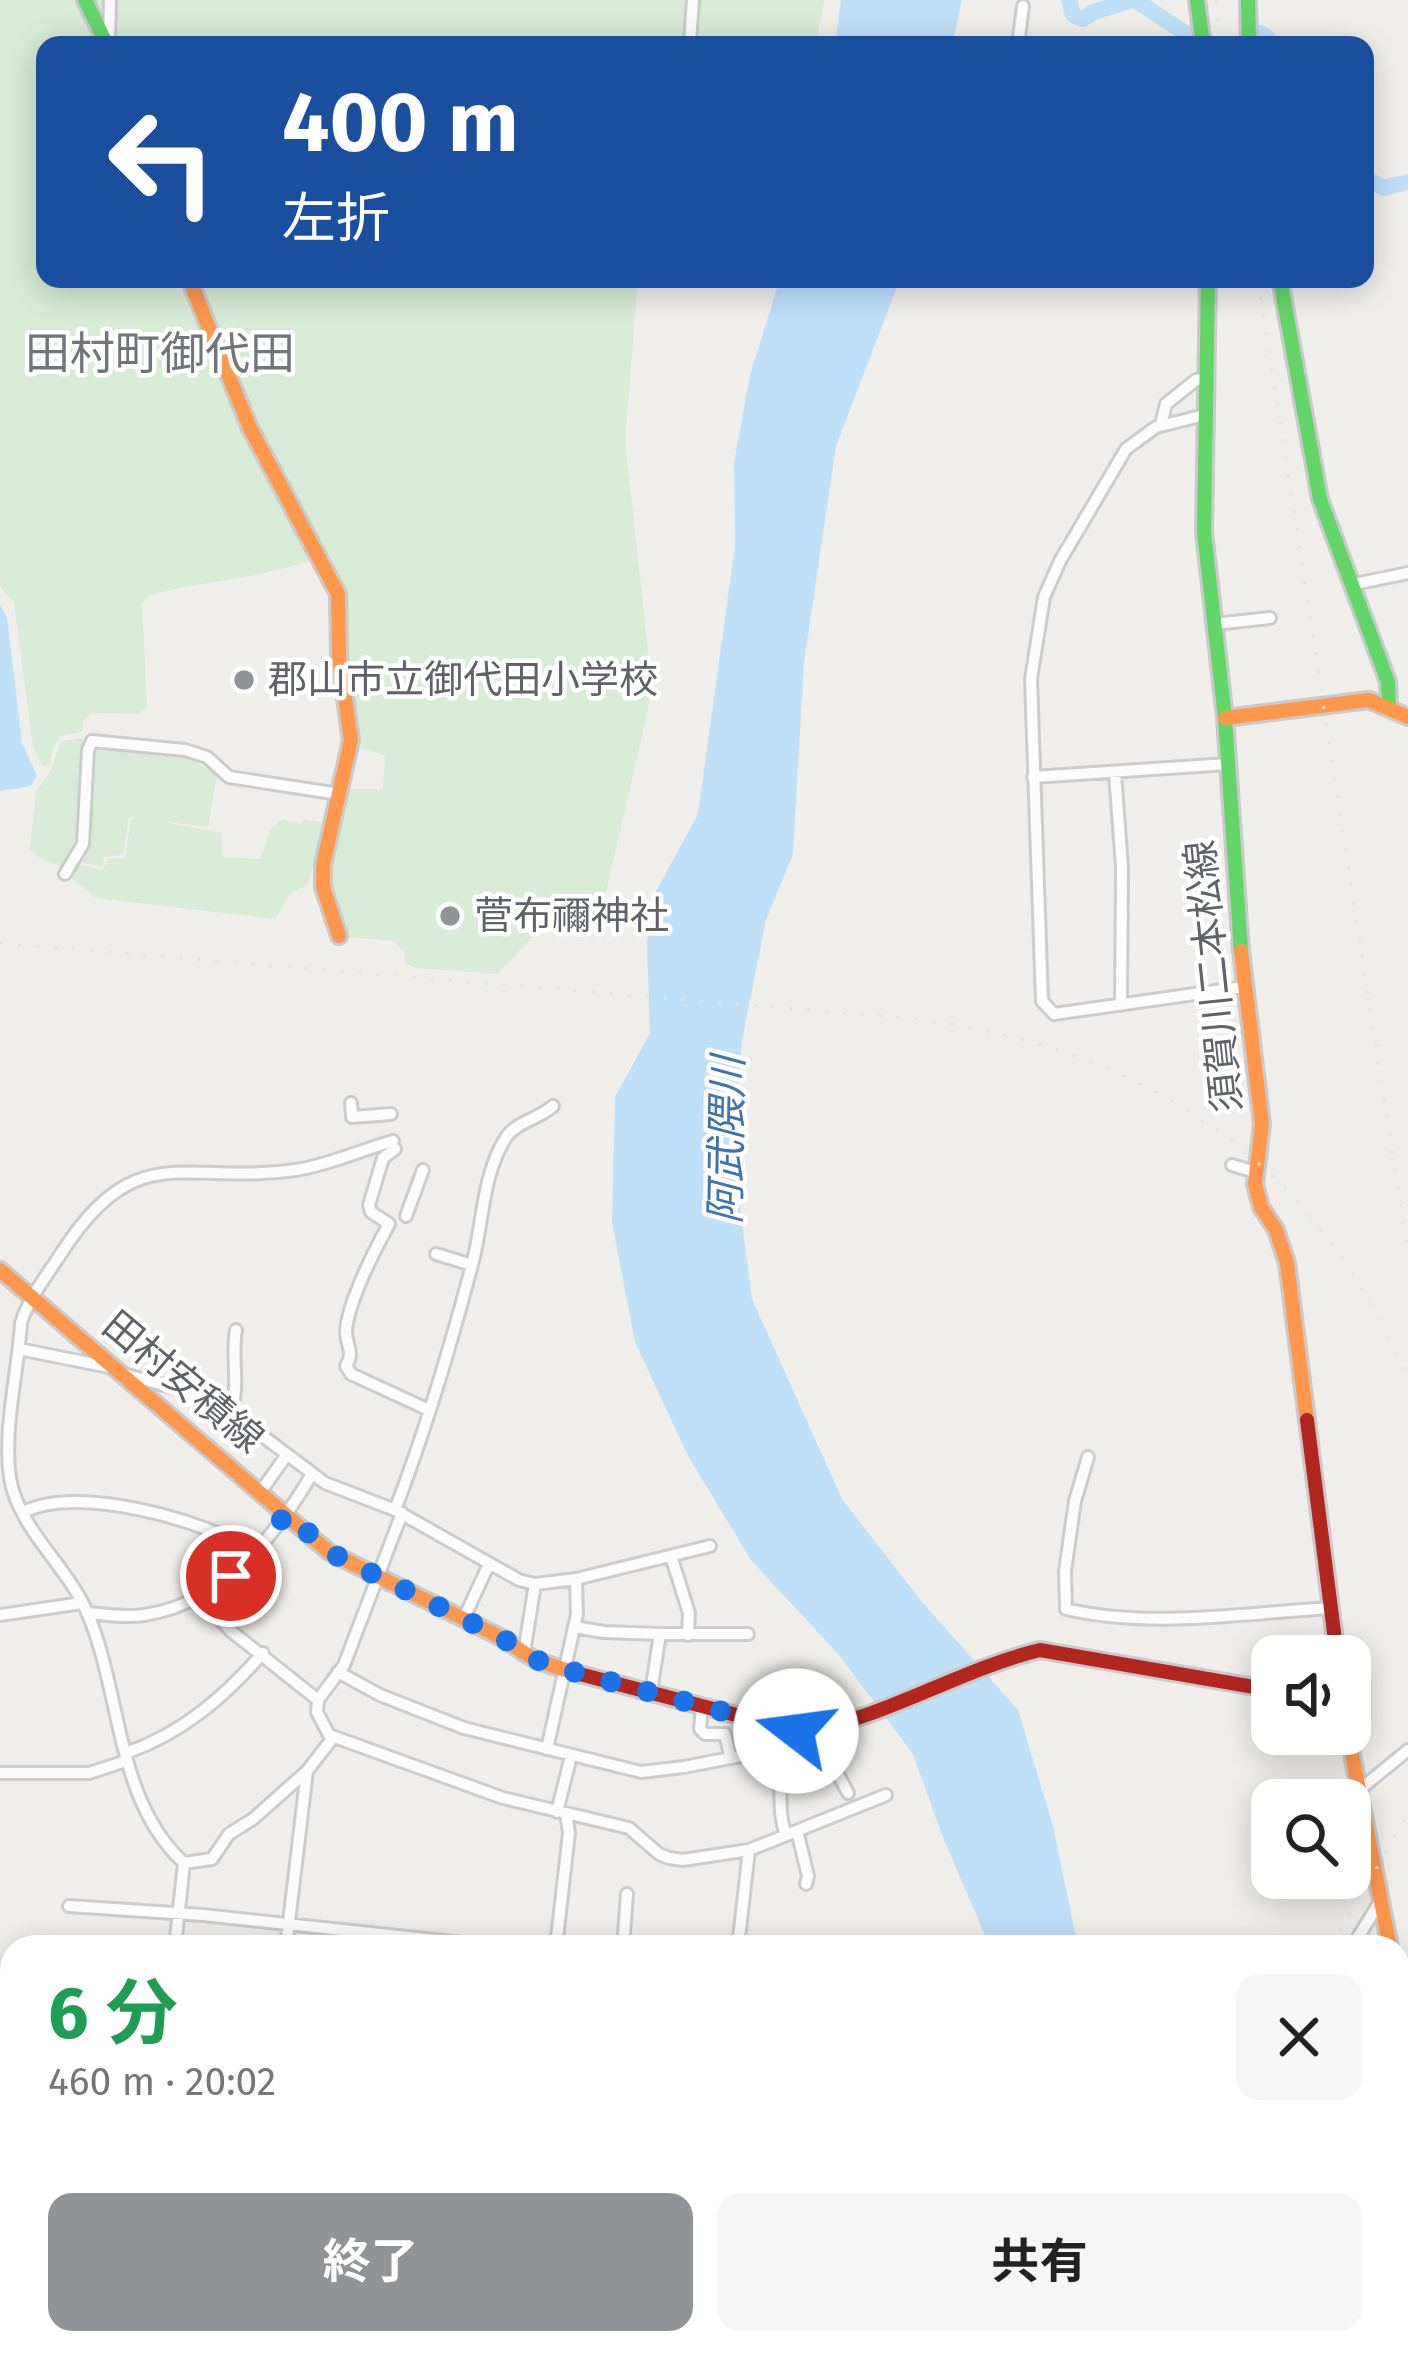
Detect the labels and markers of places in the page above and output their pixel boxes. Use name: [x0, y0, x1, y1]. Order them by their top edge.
place label: 郡山市立御代田小学校: [268, 657, 658, 703]
marker: 郡山市立御代田小学校: [231, 667, 257, 693]
place label: 菅布禰神社: [474, 893, 669, 939]
marker: 菅布禰神社: [437, 903, 463, 929]
pin: [180, 1525, 282, 1627]

